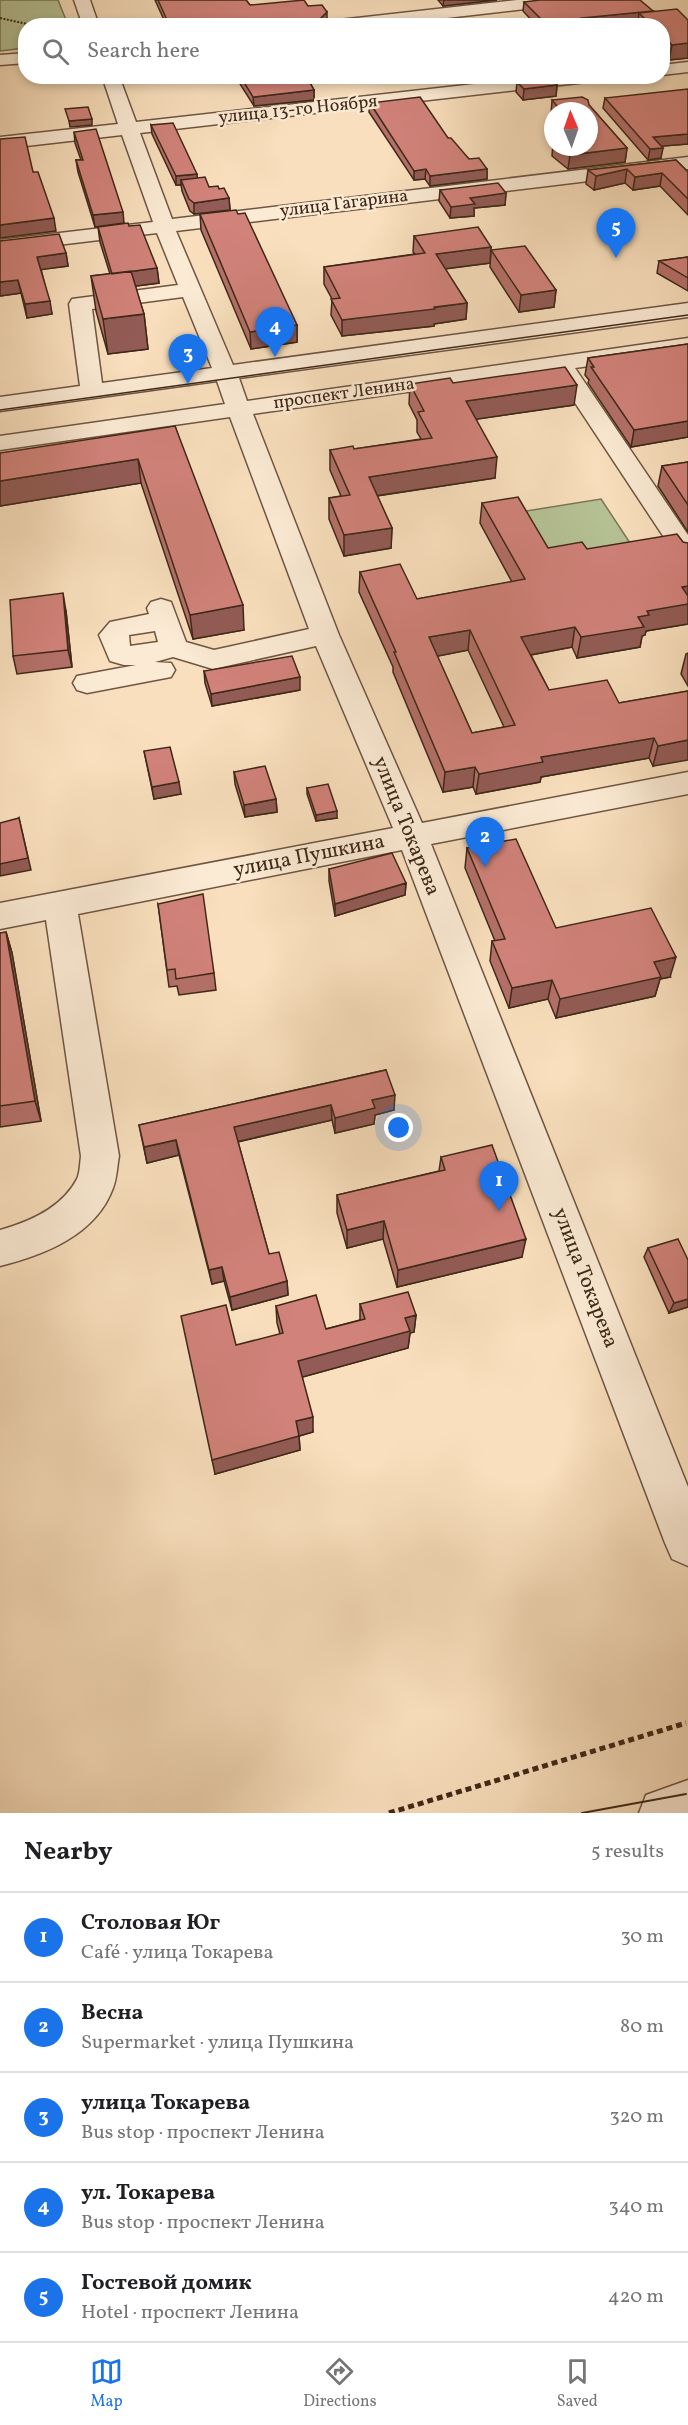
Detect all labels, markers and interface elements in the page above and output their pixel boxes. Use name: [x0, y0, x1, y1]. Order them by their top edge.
search box: [18, 18, 670, 84]
icon: search: [39, 35, 72, 68]
text: Search here: [87, 36, 200, 67]
street label: улица 13-го Ноября: [217, 89, 379, 131]
north arrow: [544, 102, 598, 156]
street label: улица Гагарина: [278, 184, 410, 224]
pin: 5: [596, 208, 636, 258]
pin: 4: [256, 308, 294, 357]
pin: 3: [168, 334, 207, 384]
street label: проспект Ленина: [272, 372, 416, 416]
street label: улица Токарева: [365, 752, 447, 900]
pin: 2: [466, 818, 504, 867]
street label: улица Пушкина: [231, 827, 387, 885]
your location: [384, 1113, 413, 1142]
pin: 1: [480, 1162, 518, 1211]
street label: улица Токарева: [545, 1204, 625, 1352]
text: Nearby: [24, 1834, 113, 1870]
text: 5 results: [591, 1838, 664, 1866]
text: Столовая Юг: [81, 1908, 220, 1939]
text: 1: [39, 1923, 48, 1951]
text: 30 m: [620, 1923, 664, 1951]
text: Café · улица Токарева: [81, 1939, 273, 1967]
text: Весна: [81, 1998, 144, 2029]
text: 2: [38, 2013, 49, 2041]
text: 80 m: [620, 2013, 664, 2041]
text: Supermarket · улица Пушкина: [81, 2029, 354, 2057]
text: улица Токарева: [81, 2088, 250, 2119]
text: 3: [38, 2103, 49, 2131]
text: 320 m: [609, 2103, 664, 2131]
text: Bus stop · проспект Ленина: [81, 2119, 325, 2147]
text: ул. Токарева: [81, 2178, 215, 2209]
text: 4: [37, 2193, 50, 2221]
text: 340 m: [608, 2193, 664, 2221]
text: Bus stop · проспект Ленина: [81, 2209, 325, 2237]
text: Гостевой домик: [81, 2268, 252, 2299]
text: 5: [39, 2283, 48, 2311]
text: 420 m: [608, 2283, 664, 2311]
text: Hotel · проспект Ленина: [81, 2299, 299, 2327]
tab: Map: [90, 2355, 123, 2413]
tab: Directions: [303, 2355, 377, 2413]
tab: Saved: [557, 2355, 598, 2413]

